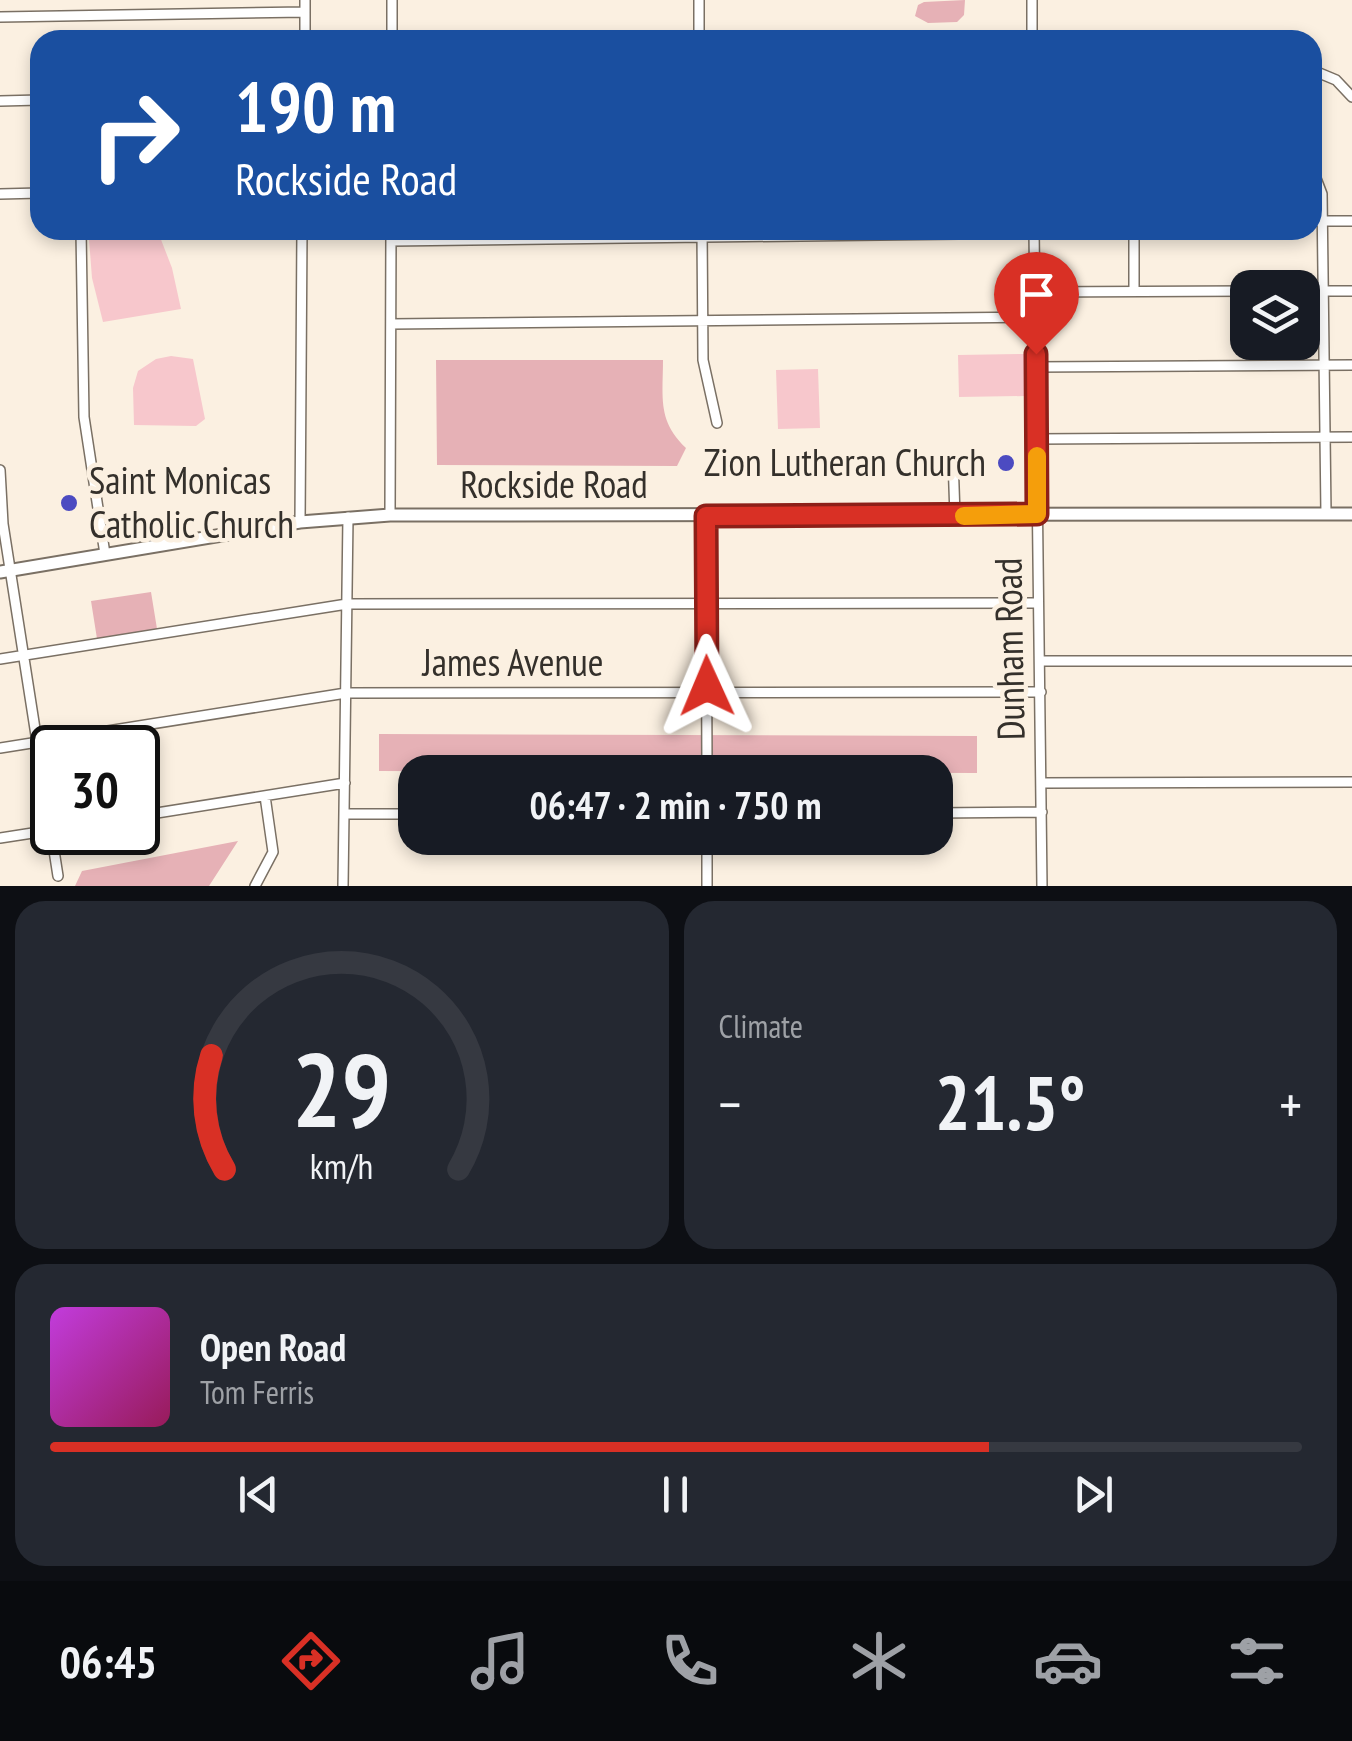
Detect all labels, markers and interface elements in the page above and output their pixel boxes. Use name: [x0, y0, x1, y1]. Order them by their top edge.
text: 190 m: [235, 61, 396, 151]
icon: right: [70, 70, 200, 200]
text: Rockside Road: [235, 149, 457, 207]
pin: [994, 252, 1079, 355]
icon: arrive: [1009, 267, 1064, 322]
map controls: [1230, 270, 1320, 360]
button: layers: [1230, 270, 1320, 360]
place label: Zion Lutheran Church: [704, 437, 986, 486]
marker: Zion Lutheran Church: [995, 452, 1017, 474]
place label: Saint Monicas Catholic Church: [89, 455, 294, 548]
street label: Rockside Road: [460, 459, 648, 508]
marker: Saint Monicas Catholic Church: [58, 492, 80, 514]
street label: Dunham Road: [982, 557, 1035, 741]
position arrow: [655, 634, 759, 738]
street label: James Avenue: [422, 637, 603, 686]
speed limit sign: 30: [30, 725, 160, 855]
text: 06:47 · 2 min · 750 m: [529, 780, 822, 829]
text: Climate: [719, 1005, 803, 1047]
text: 29: [292, 1021, 391, 1156]
text: 21.5°: [935, 1054, 1086, 1151]
text: −: [719, 1068, 741, 1139]
text: +: [1279, 1068, 1302, 1139]
text: km/h: [310, 1143, 373, 1189]
text: Open Road: [200, 1322, 346, 1371]
text: Tom Ferris: [200, 1371, 314, 1413]
icon: previous: [231, 1467, 286, 1522]
icon: pause: [648, 1467, 703, 1522]
icon: next: [1066, 1467, 1121, 1522]
icon: directions: [276, 1626, 346, 1696]
icon: music: [465, 1626, 535, 1696]
icon: phone: [655, 1626, 725, 1696]
icon: climate: [844, 1626, 914, 1696]
icon: car: [1033, 1626, 1103, 1696]
icon: filters: [1222, 1626, 1292, 1696]
text: 06:45: [60, 1632, 157, 1690]

